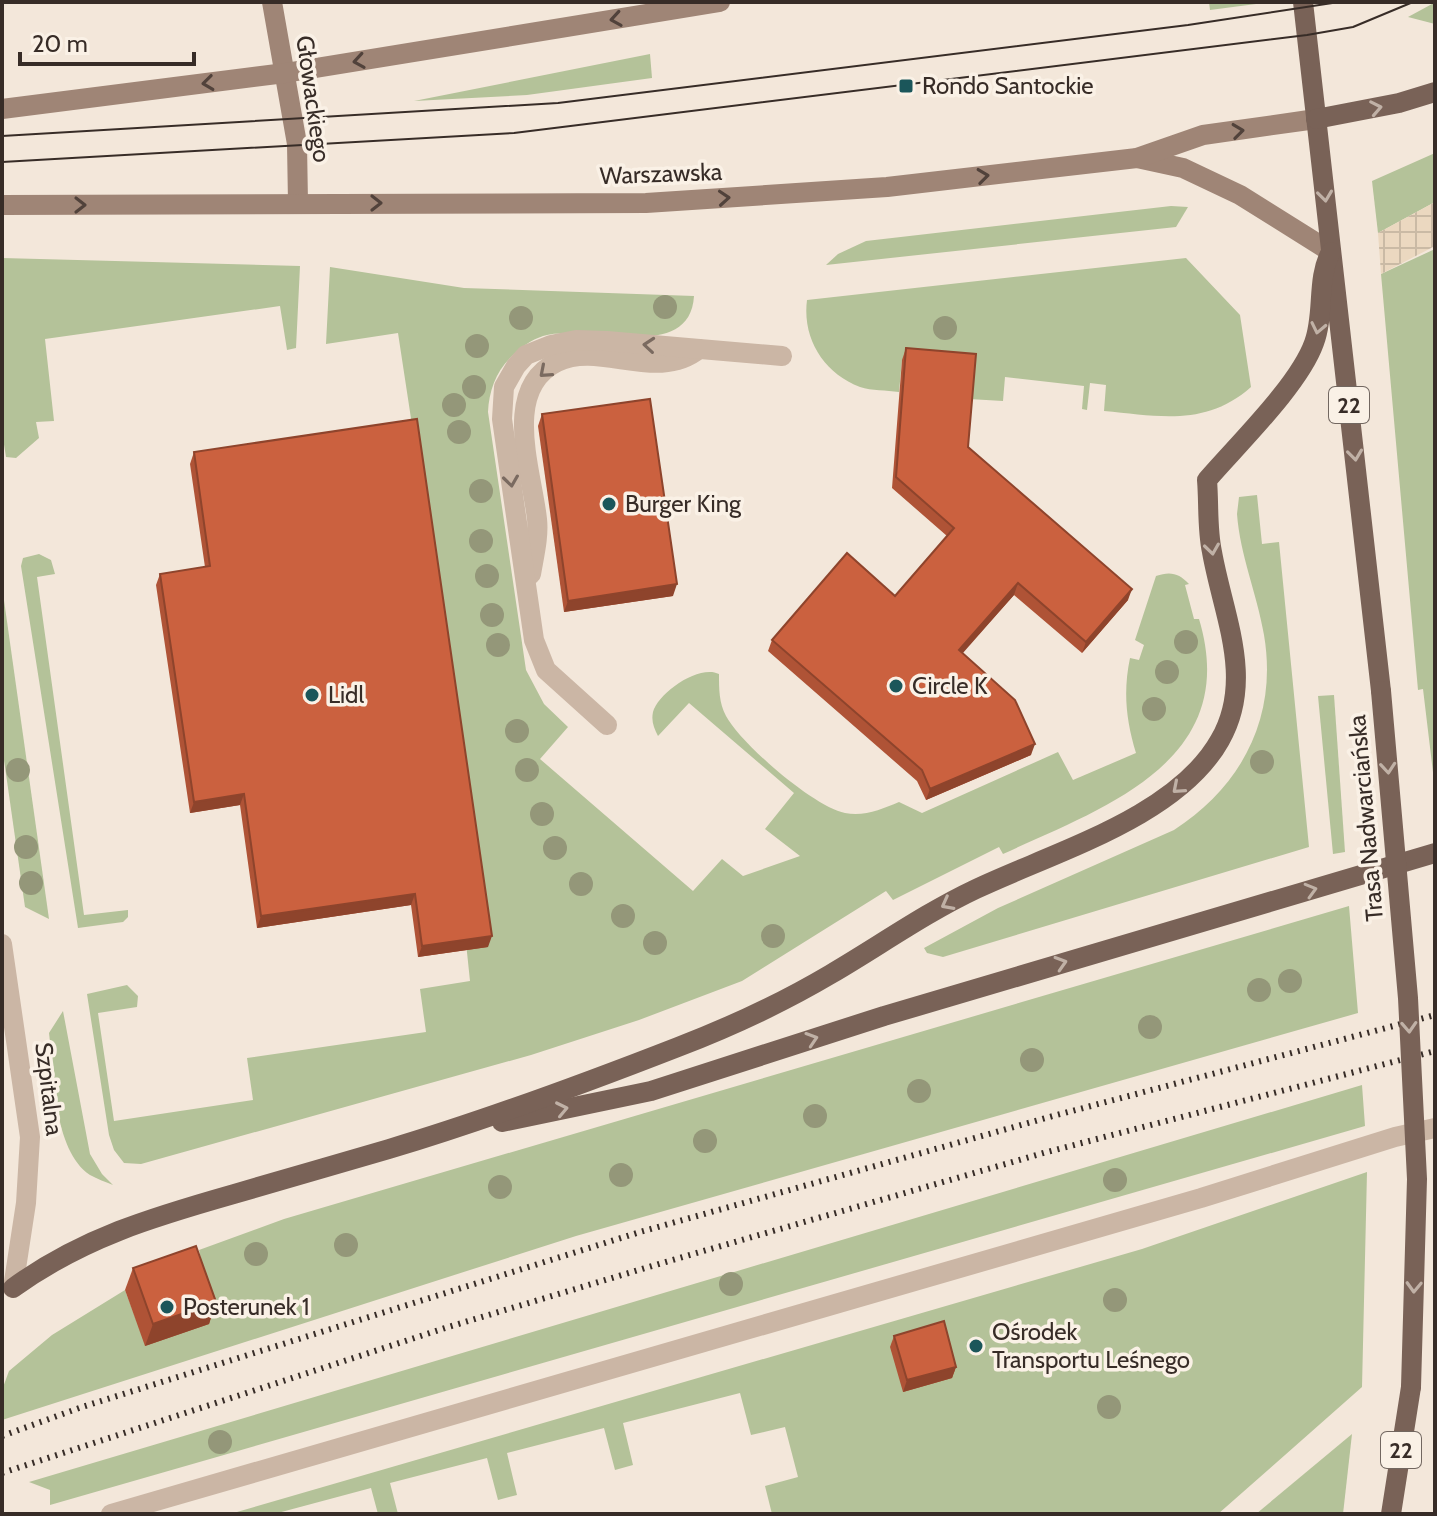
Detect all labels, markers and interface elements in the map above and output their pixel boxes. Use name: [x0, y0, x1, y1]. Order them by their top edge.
one-way arrow: [609, 10, 622, 27]
scale bar: [20, 16, 194, 66]
text: 20 m: [32, 29, 88, 58]
street label: Głowackiego: [290, 34, 337, 164]
one-way arrow: [352, 52, 366, 69]
place label: Rondo Santockie: [922, 71, 1094, 100]
one-way arrow: [201, 74, 215, 91]
marker: Rondo Santockie: [897, 77, 915, 95]
one-way arrow: [1369, 100, 1383, 117]
one-way arrow: [1231, 123, 1244, 140]
street label: Warszawska: [599, 157, 723, 190]
one-way arrow: [977, 168, 990, 185]
one-way arrow: [718, 190, 731, 207]
one-way arrow: [1316, 190, 1333, 203]
one-way arrow: [370, 194, 383, 212]
one-way arrow: [74, 196, 87, 214]
one-way arrow: [1310, 321, 1327, 334]
one-way arrow: [642, 337, 655, 354]
one-way arrow: [540, 362, 555, 377]
road number: 22: [1329, 387, 1369, 423]
one-way arrow: [1346, 448, 1363, 461]
one-way arrow: [502, 474, 519, 488]
place label: Burger King: [625, 489, 742, 518]
marker: Burger King: [600, 495, 618, 513]
one-way arrow: [1203, 543, 1220, 556]
place label: Circle K: [912, 671, 988, 700]
marker: Circle K: [887, 677, 905, 695]
place label: Lidl: [328, 680, 364, 709]
marker: Lidl: [303, 686, 321, 704]
street label: Trasa Nadwarciańska: [1342, 713, 1389, 922]
one-way arrow: [1379, 762, 1396, 775]
one-way arrow: [1173, 778, 1188, 793]
one-way arrow: [1303, 883, 1317, 899]
one-way arrow: [941, 894, 955, 910]
one-way arrow: [1054, 956, 1067, 972]
one-way arrow: [1400, 1021, 1417, 1034]
one-way arrow: [805, 1032, 819, 1048]
street label: Szpitalna: [29, 1041, 70, 1138]
one-way arrow: [555, 1101, 569, 1118]
one-way arrow: [1405, 1281, 1422, 1294]
place label: Posterunek 1: [183, 1292, 310, 1321]
marker: Posterunek 1: [158, 1298, 176, 1316]
place label: Ośrodek Transportu Leśnego: [992, 1317, 1190, 1374]
marker: Ośrodek Transportu Leśnego: [967, 1337, 985, 1355]
road number: 22: [1381, 1432, 1421, 1468]

